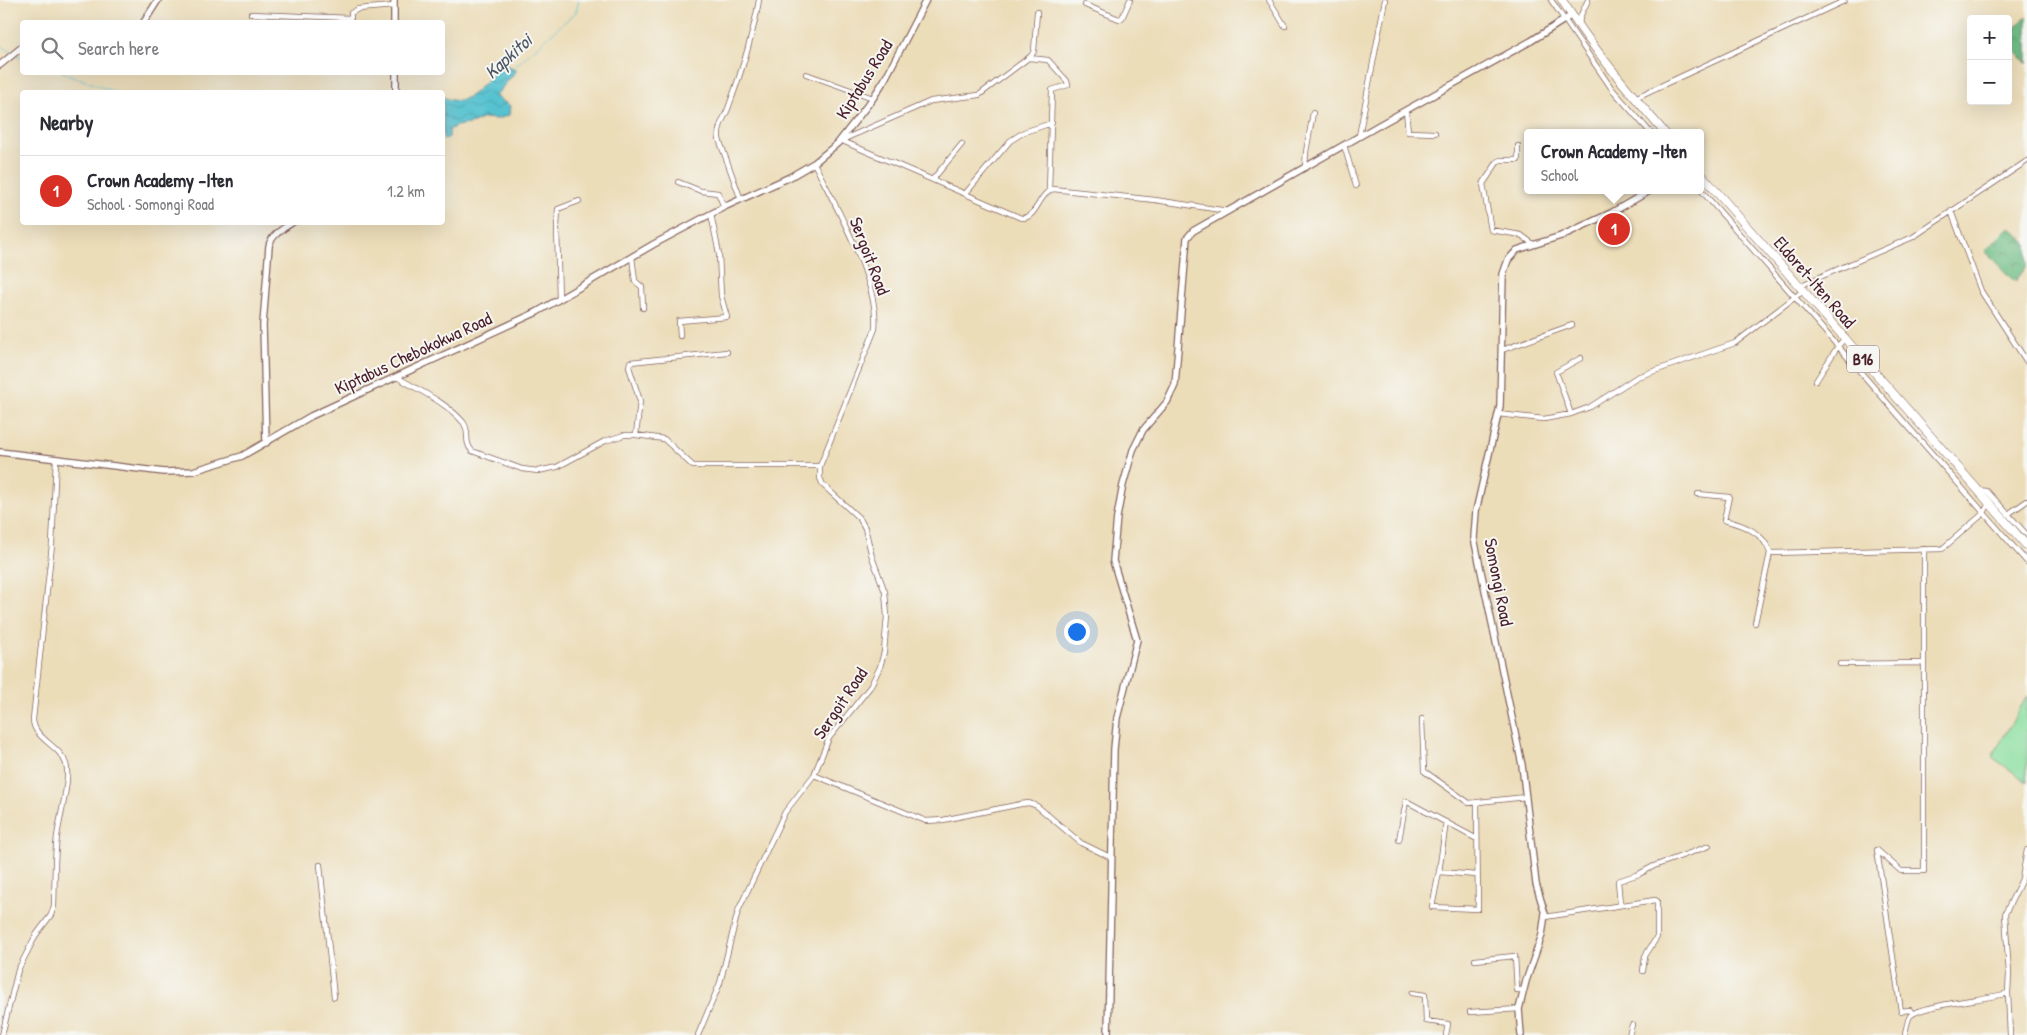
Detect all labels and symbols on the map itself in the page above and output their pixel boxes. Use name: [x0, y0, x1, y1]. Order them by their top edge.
water label: Kapkitoi: [478, 26, 539, 84]
street label: Kiptabus Road: [830, 34, 898, 124]
pin: 1: [1598, 210, 1630, 248]
street label: Sergoit Road: [844, 213, 896, 299]
street label: Eldoret-Iten Road: [1768, 231, 1862, 333]
street label: Kiptabus Chebokokwa Road: [330, 306, 496, 400]
road number: B16: [1847, 346, 1879, 372]
street label: Somongi Road: [1478, 536, 1520, 628]
your location: [1064, 619, 1090, 645]
street label: Sergoit Road: [807, 662, 873, 744]

